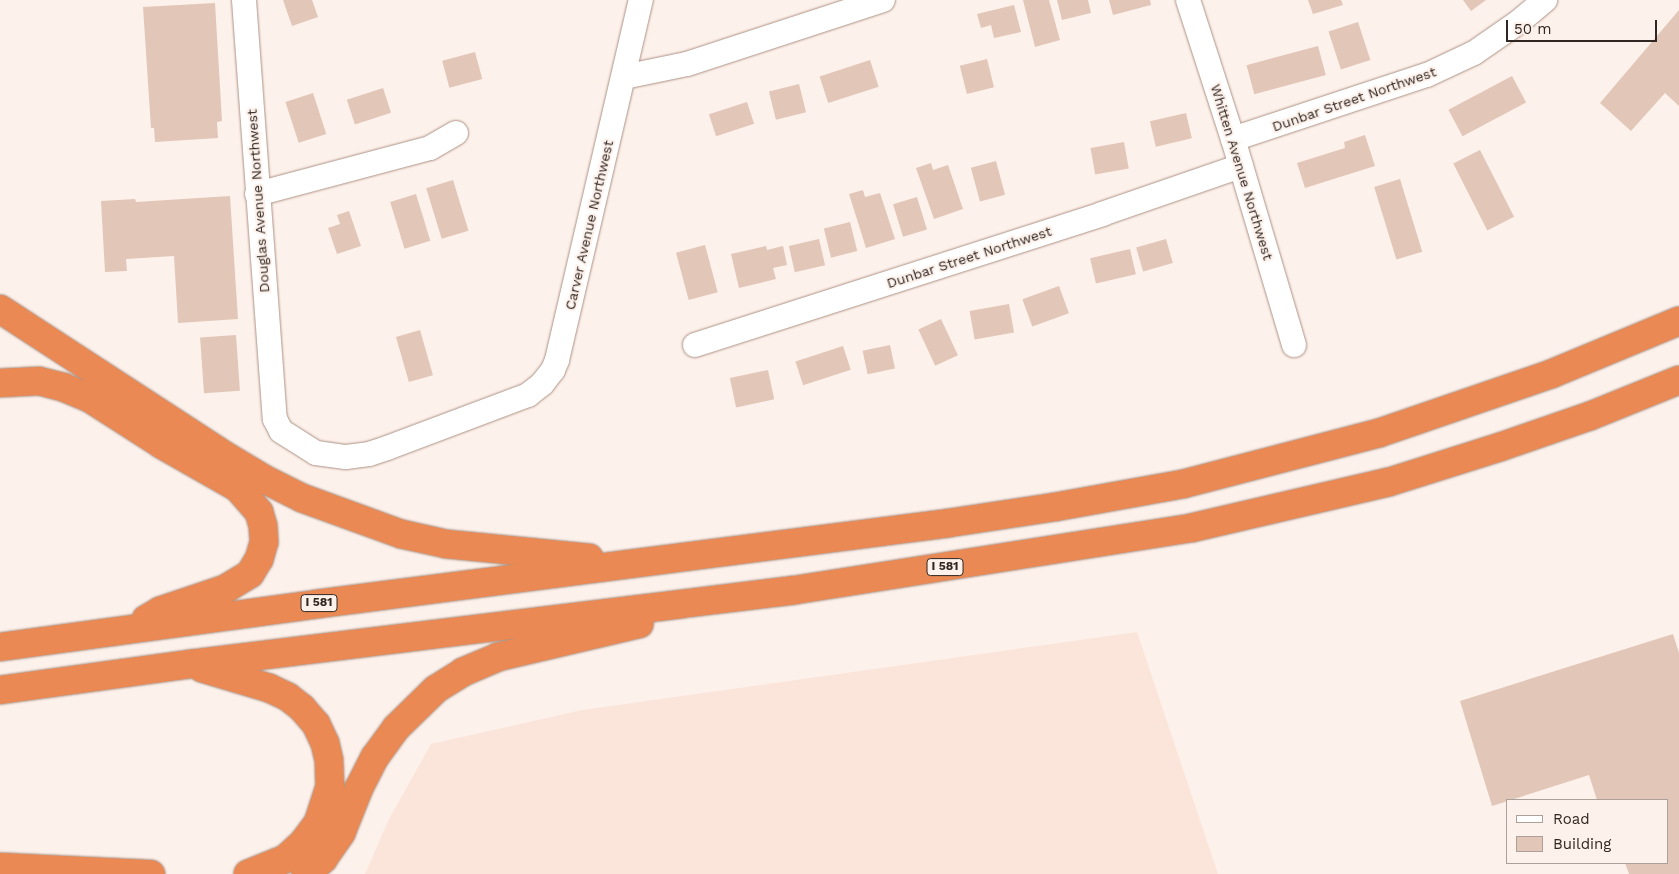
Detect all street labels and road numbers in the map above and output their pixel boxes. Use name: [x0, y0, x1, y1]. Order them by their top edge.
street label: Dunbar Street Northwest: [1270, 63, 1438, 135]
street label: Whitten Avenue Northwest: [1207, 82, 1277, 262]
street label: Douglas Avenue Northwest: [243, 108, 273, 294]
street label: Carver Avenue Northwest: [561, 138, 617, 312]
street label: Dunbar Street Northwest: [884, 222, 1054, 292]
road number: I 581: [926, 558, 964, 576]
road number: I 581: [300, 594, 338, 612]

